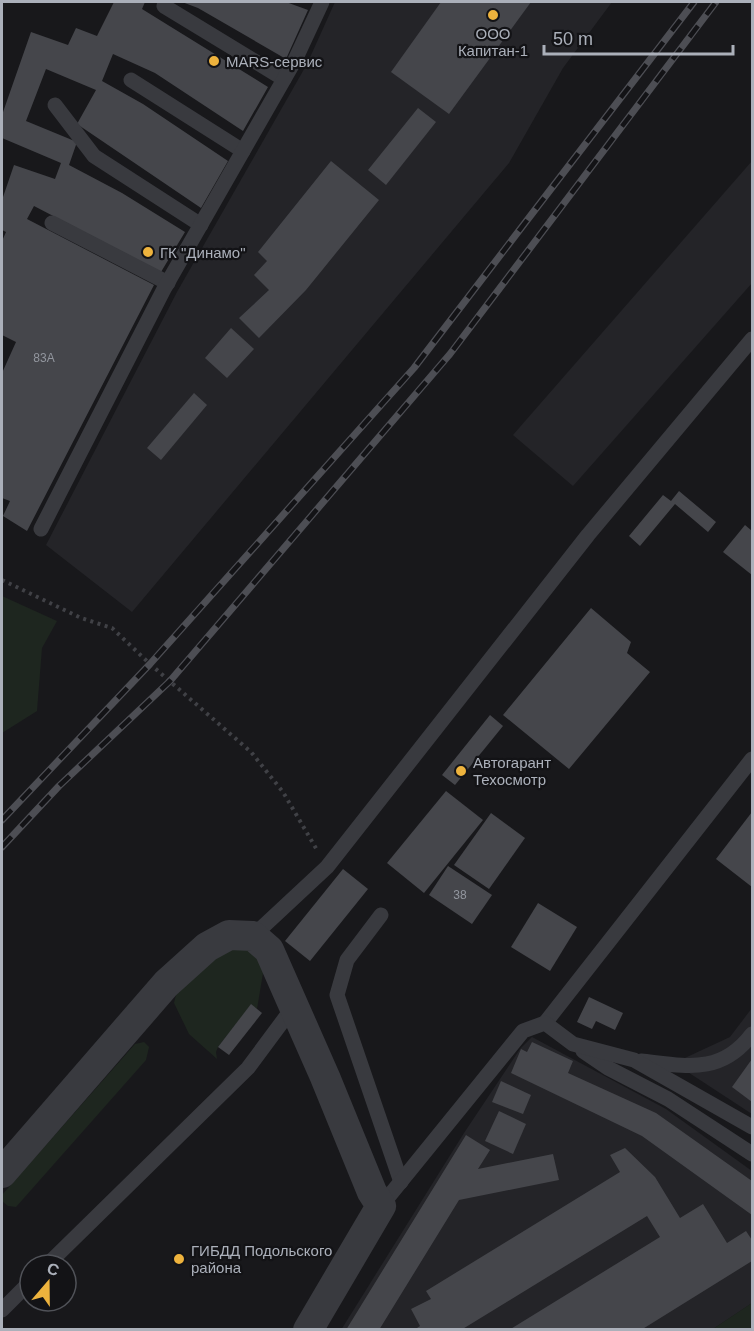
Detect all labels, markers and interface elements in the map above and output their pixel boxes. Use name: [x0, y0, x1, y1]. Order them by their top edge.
marker: ООО Капитан-1: [486, 8, 500, 22]
scale bar: [544, 18, 733, 56]
place label: ООО Капитан-1: [458, 25, 528, 59]
text: 50 m: [553, 29, 593, 49]
place label: MARS-сервис: [226, 53, 323, 70]
marker: MARS-сервис: [207, 54, 221, 68]
place label: ГК "Динамо": [160, 244, 246, 261]
marker: ГК "Динамо": [141, 245, 155, 259]
house number: 83А: [33, 351, 55, 365]
place label: Автогарант Техосмотр: [473, 754, 551, 788]
marker: Автогарант Техосмотр: [454, 764, 468, 778]
house number: 38: [453, 888, 467, 902]
place label: ГИБДД Подольского района: [191, 1242, 332, 1276]
marker: ГИБДД Подольского района: [172, 1252, 186, 1266]
north arrow: [18, 1253, 78, 1313]
text: С: [45, 1259, 62, 1279]

